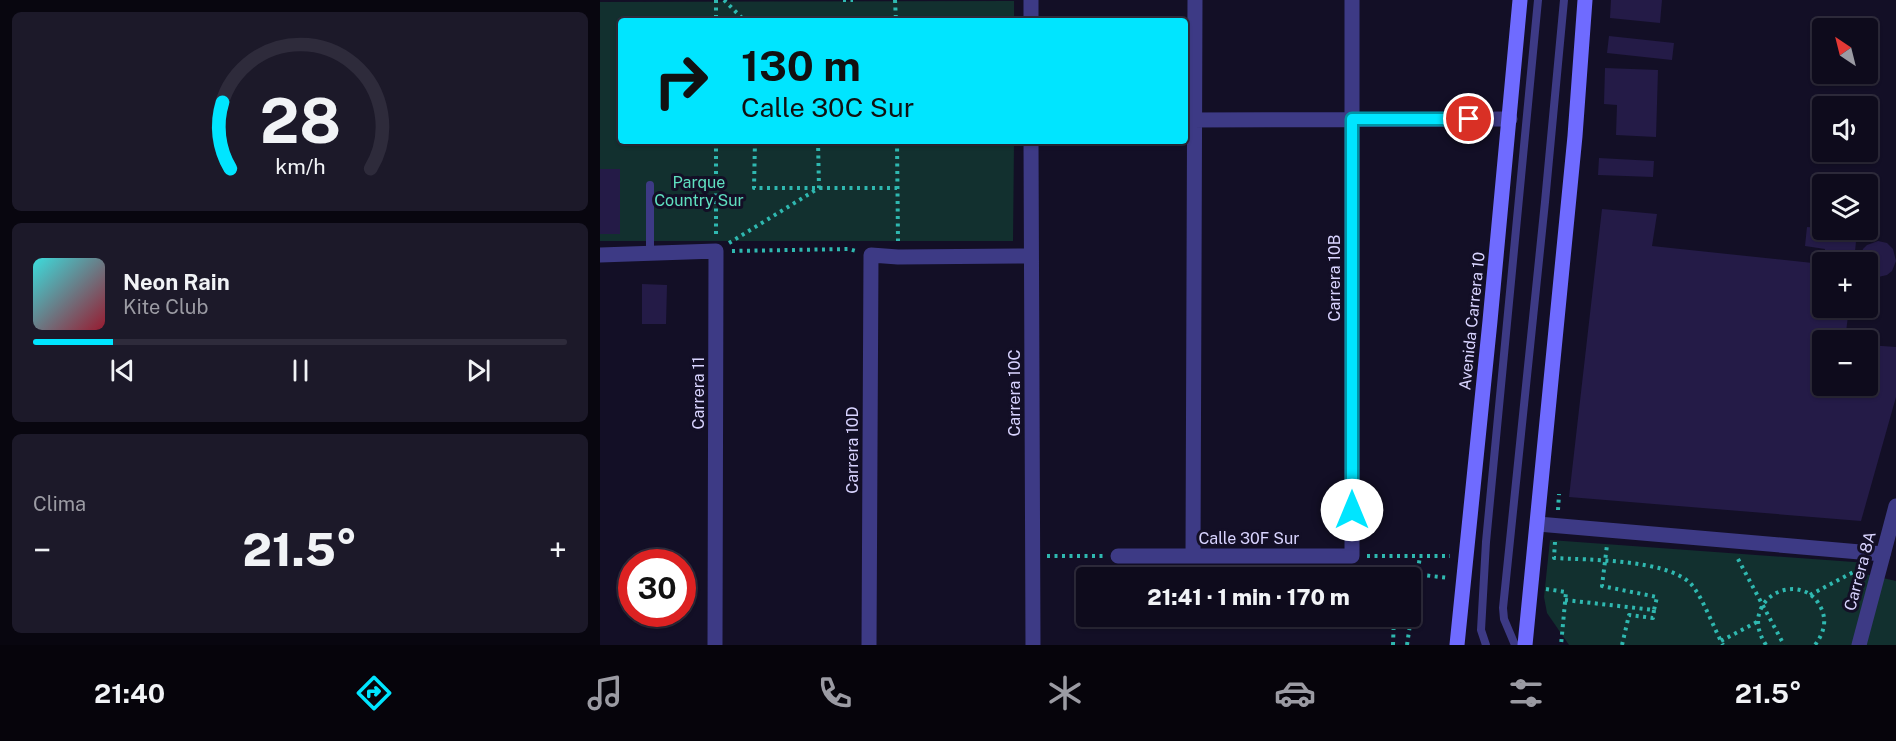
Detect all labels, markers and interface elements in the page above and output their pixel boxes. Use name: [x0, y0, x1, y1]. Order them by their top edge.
north arrow: [1812, 18, 1878, 84]
map controls: [1812, 18, 1878, 396]
text: 130 m: [741, 41, 861, 90]
icon: right: [642, 42, 720, 120]
text: 28: [259, 84, 341, 157]
text: Calle 30C Sur: [741, 91, 914, 123]
pin: [1443, 93, 1494, 144]
button: sound: [1812, 96, 1878, 162]
icon: arrive: [1452, 102, 1485, 135]
text: km/h: [275, 154, 325, 179]
park label: Parque Country Sur: [654, 173, 744, 210]
button: layers: [1812, 174, 1878, 240]
street label: Carrera 10B: [1325, 235, 1344, 321]
street label: Avenida Carrera 10: [1455, 251, 1489, 391]
button: +: [1812, 252, 1878, 318]
text: Neon Rain: [123, 269, 230, 295]
text: Kite Club: [123, 295, 208, 319]
button: −: [1812, 330, 1878, 396]
street label: Carrera 10C: [1005, 349, 1024, 437]
icon: previous: [106, 354, 139, 387]
icon: pause: [284, 354, 317, 387]
icon: next: [462, 354, 495, 387]
street label: Carrera 11: [689, 357, 708, 429]
street label: Carrera 10D: [843, 406, 862, 494]
position arrow: [1320, 478, 1384, 542]
text: Clima: [33, 492, 86, 516]
text: 21.5°: [243, 523, 357, 576]
street label: Calle 30F Sur: [1198, 529, 1300, 548]
street label: Carrera 8A: [1840, 529, 1880, 613]
text: −: [33, 531, 51, 569]
text: +: [549, 531, 567, 569]
speed limit sign: 30: [618, 549, 696, 627]
text: 21:41 · 1 min · 170 m: [1147, 584, 1350, 610]
icon: directions: [353, 672, 395, 714]
icon: music: [584, 672, 626, 714]
icon: phone: [814, 672, 856, 714]
icon: climate: [1044, 672, 1086, 714]
icon: car: [1274, 672, 1316, 714]
icon: filters: [1505, 672, 1547, 714]
text: 21:40: [94, 677, 165, 709]
text: 21.5°: [1735, 677, 1802, 709]

